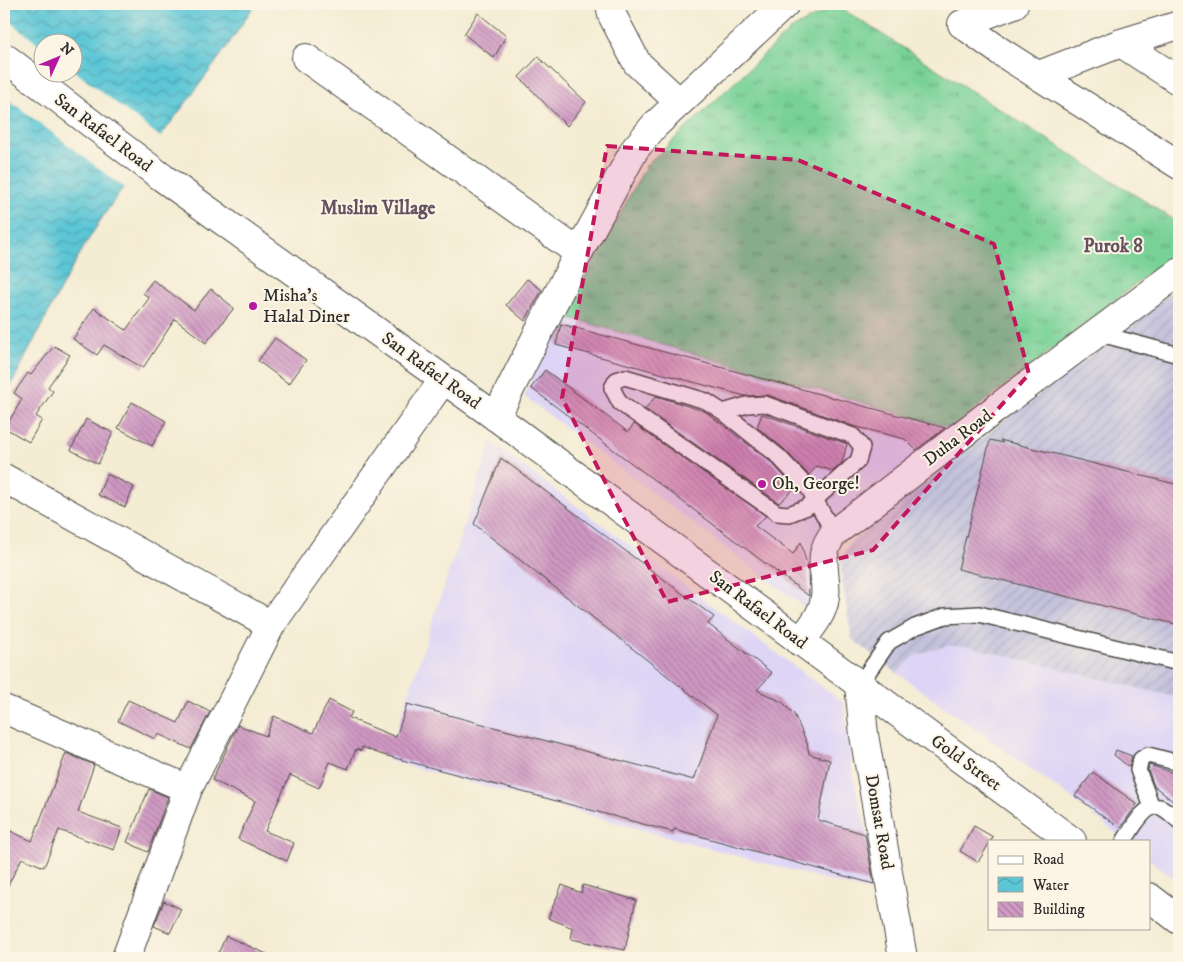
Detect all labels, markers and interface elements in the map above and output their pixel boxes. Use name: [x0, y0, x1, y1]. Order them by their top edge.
north arrow: [32, 32, 82, 82]
text: N: [56, 39, 77, 60]
street label: San Rafael Road: [50, 89, 156, 177]
district label: Muslim Village: [321, 197, 436, 220]
district label: Purok 8: [1083, 235, 1143, 258]
place label: Misha's Halal Diner: [263, 285, 350, 328]
marker: Misha's Halal Diner: [247, 300, 259, 312]
street label: San Rafael Road: [377, 328, 485, 414]
street label: Duha Road: [919, 405, 997, 471]
place label: Oh, George!: [772, 473, 860, 495]
marker: Oh, George!: [756, 478, 768, 490]
street label: San Rafael Road: [705, 566, 811, 654]
street label: Gold Street: [926, 730, 1006, 796]
street label: Domsat Road: [860, 773, 898, 871]
legend: [988, 840, 1150, 930]
text: Road: [1033, 850, 1065, 869]
text: Water: [1032, 876, 1069, 895]
text: Building: [1033, 900, 1085, 919]

